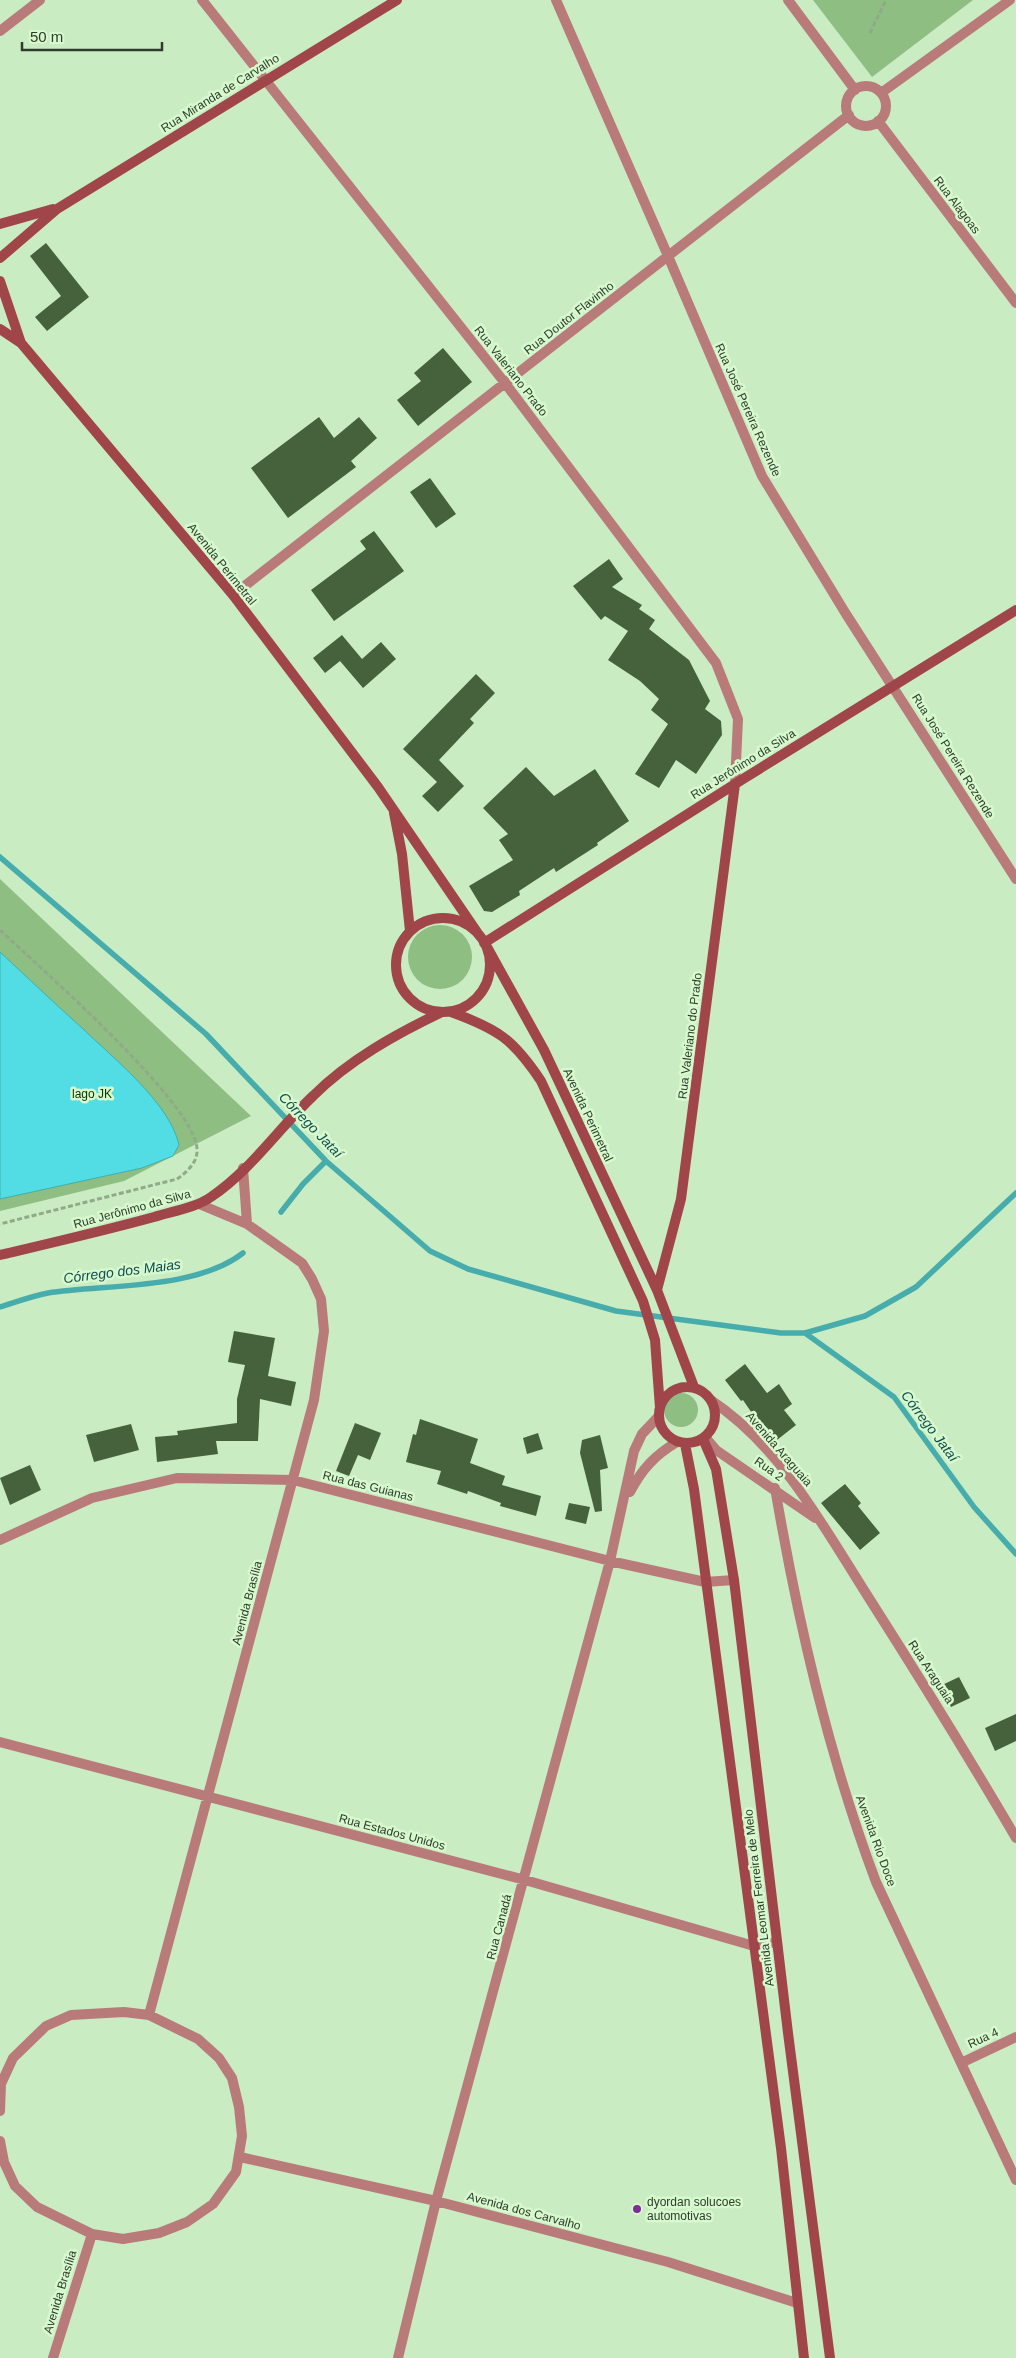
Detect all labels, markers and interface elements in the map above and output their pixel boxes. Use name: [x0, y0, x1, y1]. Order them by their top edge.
scale bar: [22, 20, 162, 52]
text: 50 m: [30, 28, 63, 45]
street label: Rua Miranda de Carvalho: [158, 51, 282, 135]
street label: Rua Alagoas: [931, 174, 983, 236]
street label: Rua Doutor Flavinho: [521, 278, 617, 357]
street label: Rua Valeriano Prado: [471, 323, 551, 419]
street label: Rua José Pereira Rezende: [712, 341, 784, 479]
street label: Avenida Perimetral: [185, 520, 259, 608]
street label: Rua José Pereira Rezende: [909, 691, 997, 821]
street label: Rua Jerônimo da Silva: [688, 726, 798, 802]
street label: Rua Valeriano do Prado: [675, 972, 705, 1100]
street label: Avenida Perimetral: [560, 1066, 616, 1164]
park label: lago JK: [72, 1087, 112, 1101]
water label: Córrego Jataí: [276, 1089, 348, 1163]
street label: Rua Jerônimo da Silva: [72, 1187, 192, 1231]
water label: Córrego dos Maias: [62, 1256, 182, 1286]
water label: Córrego Jataí: [898, 1387, 963, 1466]
street label: Avenida Araguaia: [743, 1409, 815, 1489]
street label: Rua 2: [752, 1454, 786, 1484]
street label: Rua das Guianas: [321, 1468, 415, 1504]
street label: Avenida Brasília: [229, 1559, 265, 1647]
street label: Rua Araguaia: [905, 1638, 957, 1707]
street label: Avenida Rio Doce: [853, 1794, 899, 1889]
street label: Avenida Leomar Ferreira de Melo: [741, 1808, 777, 1987]
street label: Rua Estados Unidos: [337, 1811, 447, 1853]
street label: Rua Canadá: [484, 1892, 515, 1961]
street label: Rua 4: [966, 2025, 1001, 2051]
street label: Avenida dos Carvalho: [466, 2189, 583, 2233]
place label: dyordan solucoes automotivas: [647, 2195, 741, 2223]
marker: dyordan solucoes automotivas: [631, 2203, 643, 2215]
street label: Avenida Brasília: [41, 2248, 79, 2335]

